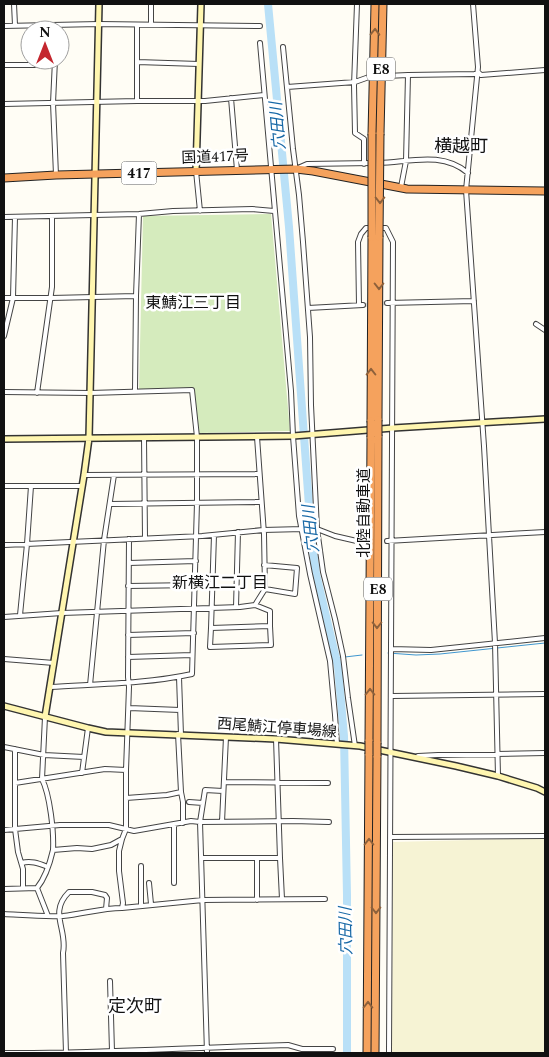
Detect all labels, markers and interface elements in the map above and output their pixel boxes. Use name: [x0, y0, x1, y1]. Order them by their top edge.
north arrow: [20, 20, 70, 70]
text: N: [39, 22, 51, 43]
one-way arrow: [369, 28, 380, 36]
road number: E8: [367, 58, 395, 80]
water label: 穴田川: [264, 99, 292, 151]
district label: 横越町: [434, 133, 488, 160]
street label: 国道417号: [181, 144, 249, 170]
road number: 417: [122, 162, 156, 184]
one-way arrow: [375, 197, 385, 205]
one-way arrow: [374, 282, 384, 290]
district label: 東鯖江三丁目: [145, 291, 241, 315]
one-way arrow: [366, 368, 376, 376]
street label: 北陸自動車道: [353, 468, 376, 558]
water label: 穴田川: [296, 502, 325, 554]
district label: 新横江二丁目: [172, 571, 268, 595]
road number: E8: [364, 578, 392, 600]
one-way arrow: [372, 622, 382, 629]
one-way arrow: [365, 688, 375, 696]
street label: 西尾鯖江停車場線: [216, 712, 338, 744]
one-way arrow: [364, 838, 374, 846]
water label: 穴田川: [334, 905, 358, 955]
one-way arrow: [371, 906, 381, 914]
district label: 定次町: [108, 993, 162, 1020]
one-way arrow: [363, 1000, 373, 1008]

